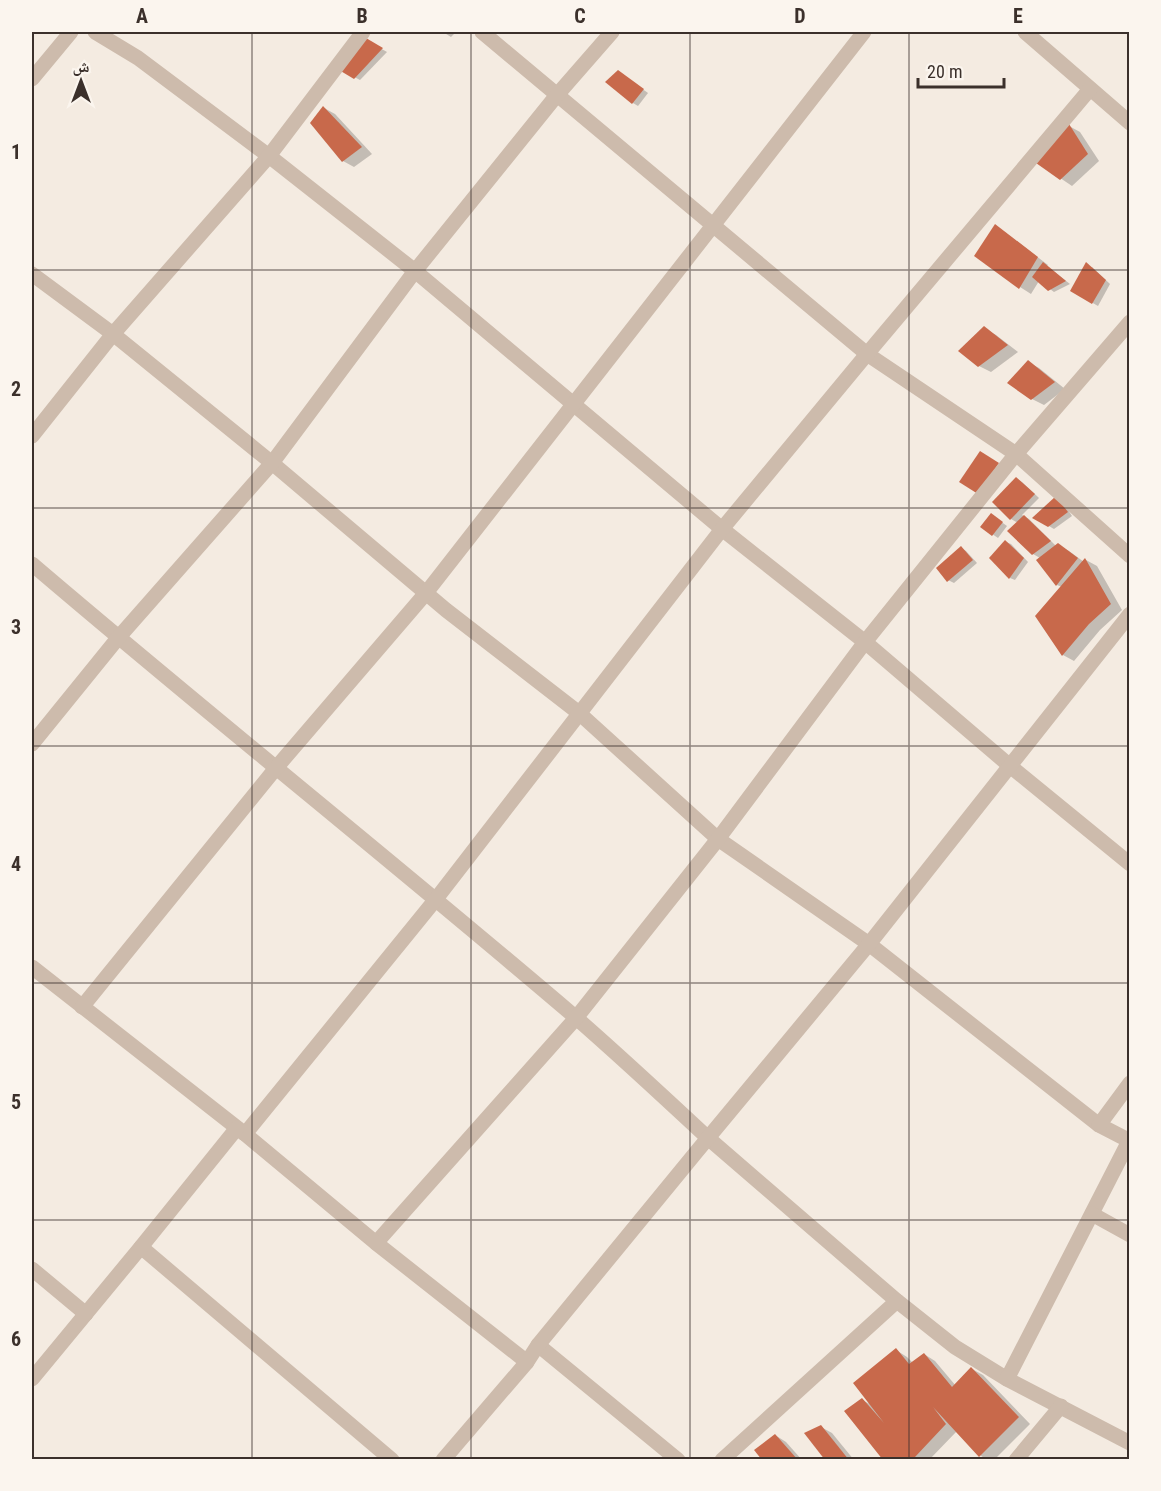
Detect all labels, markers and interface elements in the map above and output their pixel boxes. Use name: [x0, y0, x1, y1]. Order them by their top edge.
text: A: [136, 4, 148, 28]
text: B: [356, 4, 368, 28]
text: C: [574, 4, 586, 28]
text: D: [794, 4, 806, 28]
text: E: [1013, 4, 1023, 28]
north arrow: [51, 51, 111, 111]
scale bar: [918, 51, 1004, 89]
text: ش: [73, 57, 90, 76]
text: 20 m: [927, 61, 962, 82]
text: 1: [11, 140, 21, 164]
text: 2: [11, 377, 21, 401]
text: 3: [11, 615, 21, 639]
text: 4: [11, 852, 21, 876]
text: 5: [11, 1090, 21, 1114]
text: 6: [11, 1327, 21, 1351]

